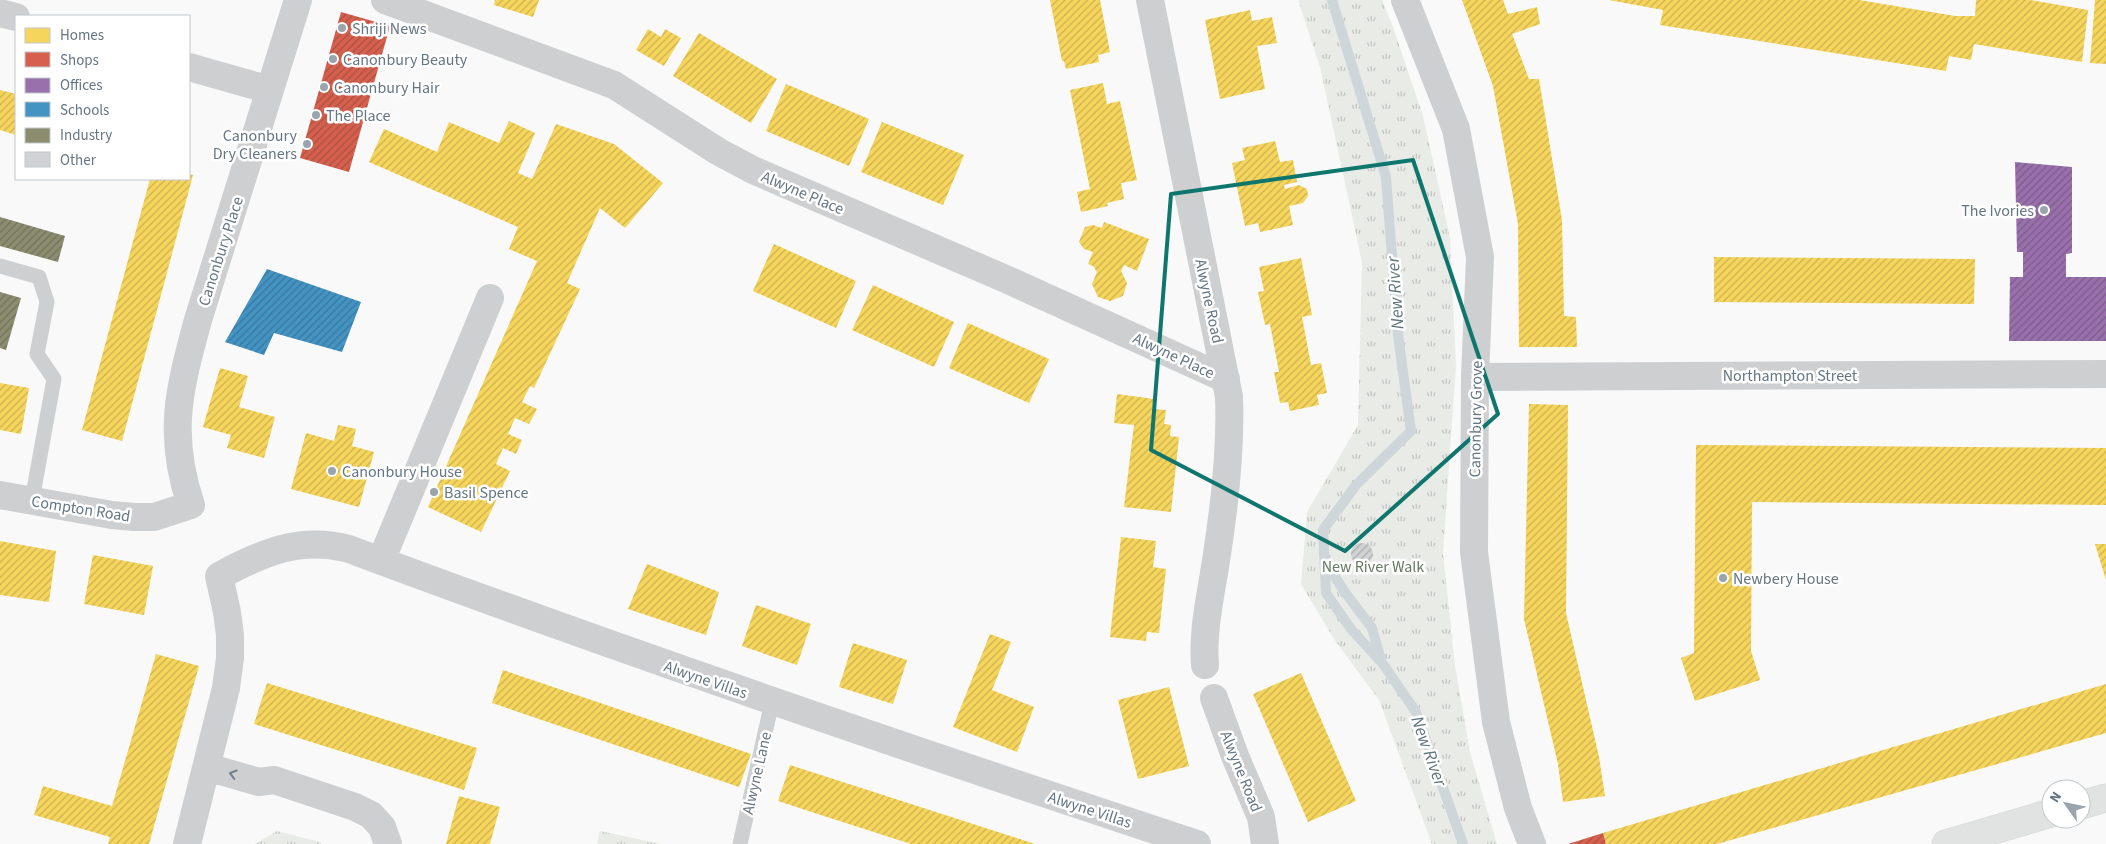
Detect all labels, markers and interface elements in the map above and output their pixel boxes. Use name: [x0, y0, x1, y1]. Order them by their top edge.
legend: [15, 15, 190, 180]
place label: Shriji News: [352, 18, 427, 40]
marker: Shriji News: [336, 22, 348, 34]
text: Homes: [60, 25, 104, 46]
place label: Canonbury Beauty: [343, 49, 468, 71]
text: Shops: [60, 50, 99, 71]
marker: Canonbury Beauty: [327, 53, 339, 65]
text: Offices: [60, 75, 103, 96]
place label: Canonbury Hair: [334, 77, 440, 99]
marker: Canonbury Hair: [318, 81, 330, 93]
text: Schools: [60, 100, 109, 121]
place label: The Place: [326, 105, 391, 127]
marker: The Place: [310, 109, 322, 121]
text: Industry: [60, 125, 112, 146]
place label: Canonbury Dry Cleaners: [213, 125, 298, 165]
marker: Canonbury Dry Cleaners: [301, 138, 313, 150]
text: Other: [60, 150, 97, 171]
street label: Alwyne Place: [758, 166, 847, 220]
street label: Canonbury Place: [193, 194, 249, 309]
place label: The Ivories: [1961, 200, 2034, 222]
marker: The Ivories: [2038, 204, 2050, 216]
water label: New River: [1380, 255, 1411, 330]
street label: Alwyne Road: [1189, 257, 1229, 346]
street label: Alwyne Place: [1129, 327, 1218, 384]
street label: Canonbury Grove: [1464, 360, 1488, 478]
street label: Northampton Street: [1723, 365, 1858, 387]
place label: Canonbury House: [342, 461, 462, 483]
marker: Canonbury House: [326, 465, 338, 477]
place label: Basil Spence: [444, 482, 528, 504]
marker: Basil Spence: [428, 486, 440, 498]
street label: Compton Road: [30, 490, 132, 528]
park label: New River Walk: [1322, 556, 1424, 578]
place label: Newbery House: [1733, 568, 1839, 590]
marker: Newbery House: [1717, 572, 1729, 584]
street label: Alwyne Villas: [661, 655, 751, 705]
water label: New River: [1404, 713, 1453, 790]
street label: Alwyne Road: [1215, 727, 1267, 815]
street label: Alwyne Lane: [737, 730, 777, 817]
one-way arrow: [229, 770, 237, 780]
north arrow: [2041, 779, 2091, 829]
street label: Alwyne Villas: [1045, 786, 1135, 834]
text: N: [2045, 788, 2067, 807]

